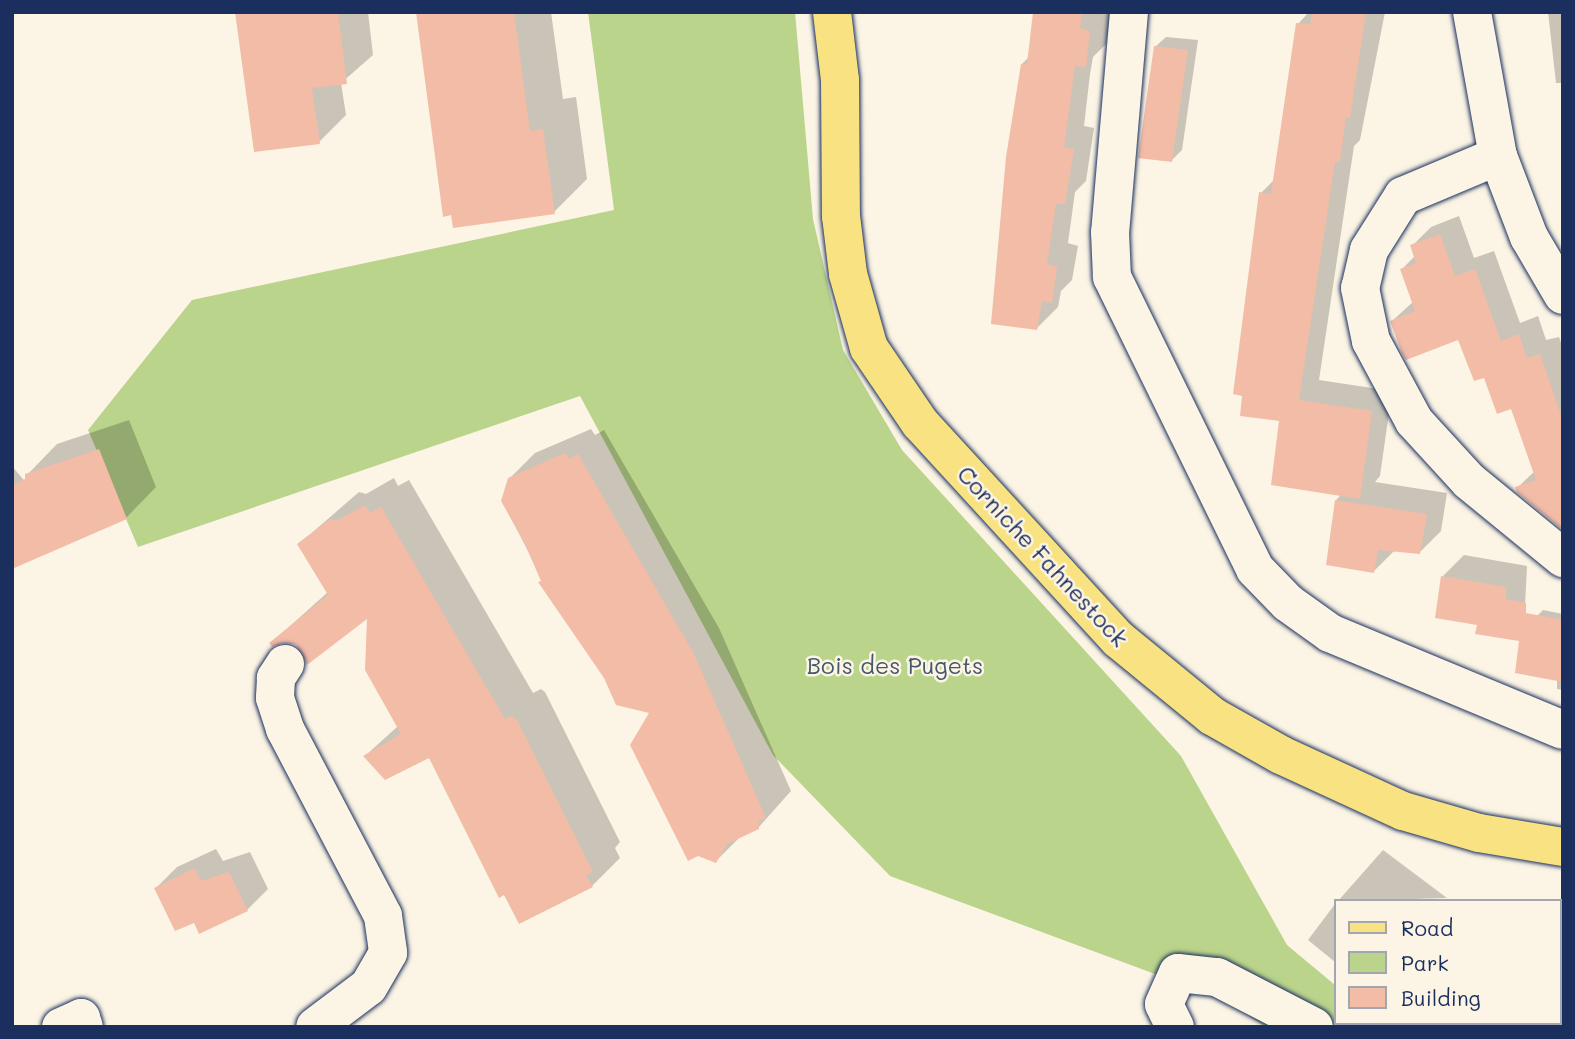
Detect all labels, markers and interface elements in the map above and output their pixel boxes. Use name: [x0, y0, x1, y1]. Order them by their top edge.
street label: Corniche Fahnestock: [952, 460, 1134, 652]
park label: Bois des Pugets: [807, 651, 983, 679]
legend: [1334, 899, 1561, 1025]
text: Road: [1401, 914, 1453, 941]
text: Park: [1401, 949, 1449, 976]
text: Building: [1401, 984, 1481, 1011]

